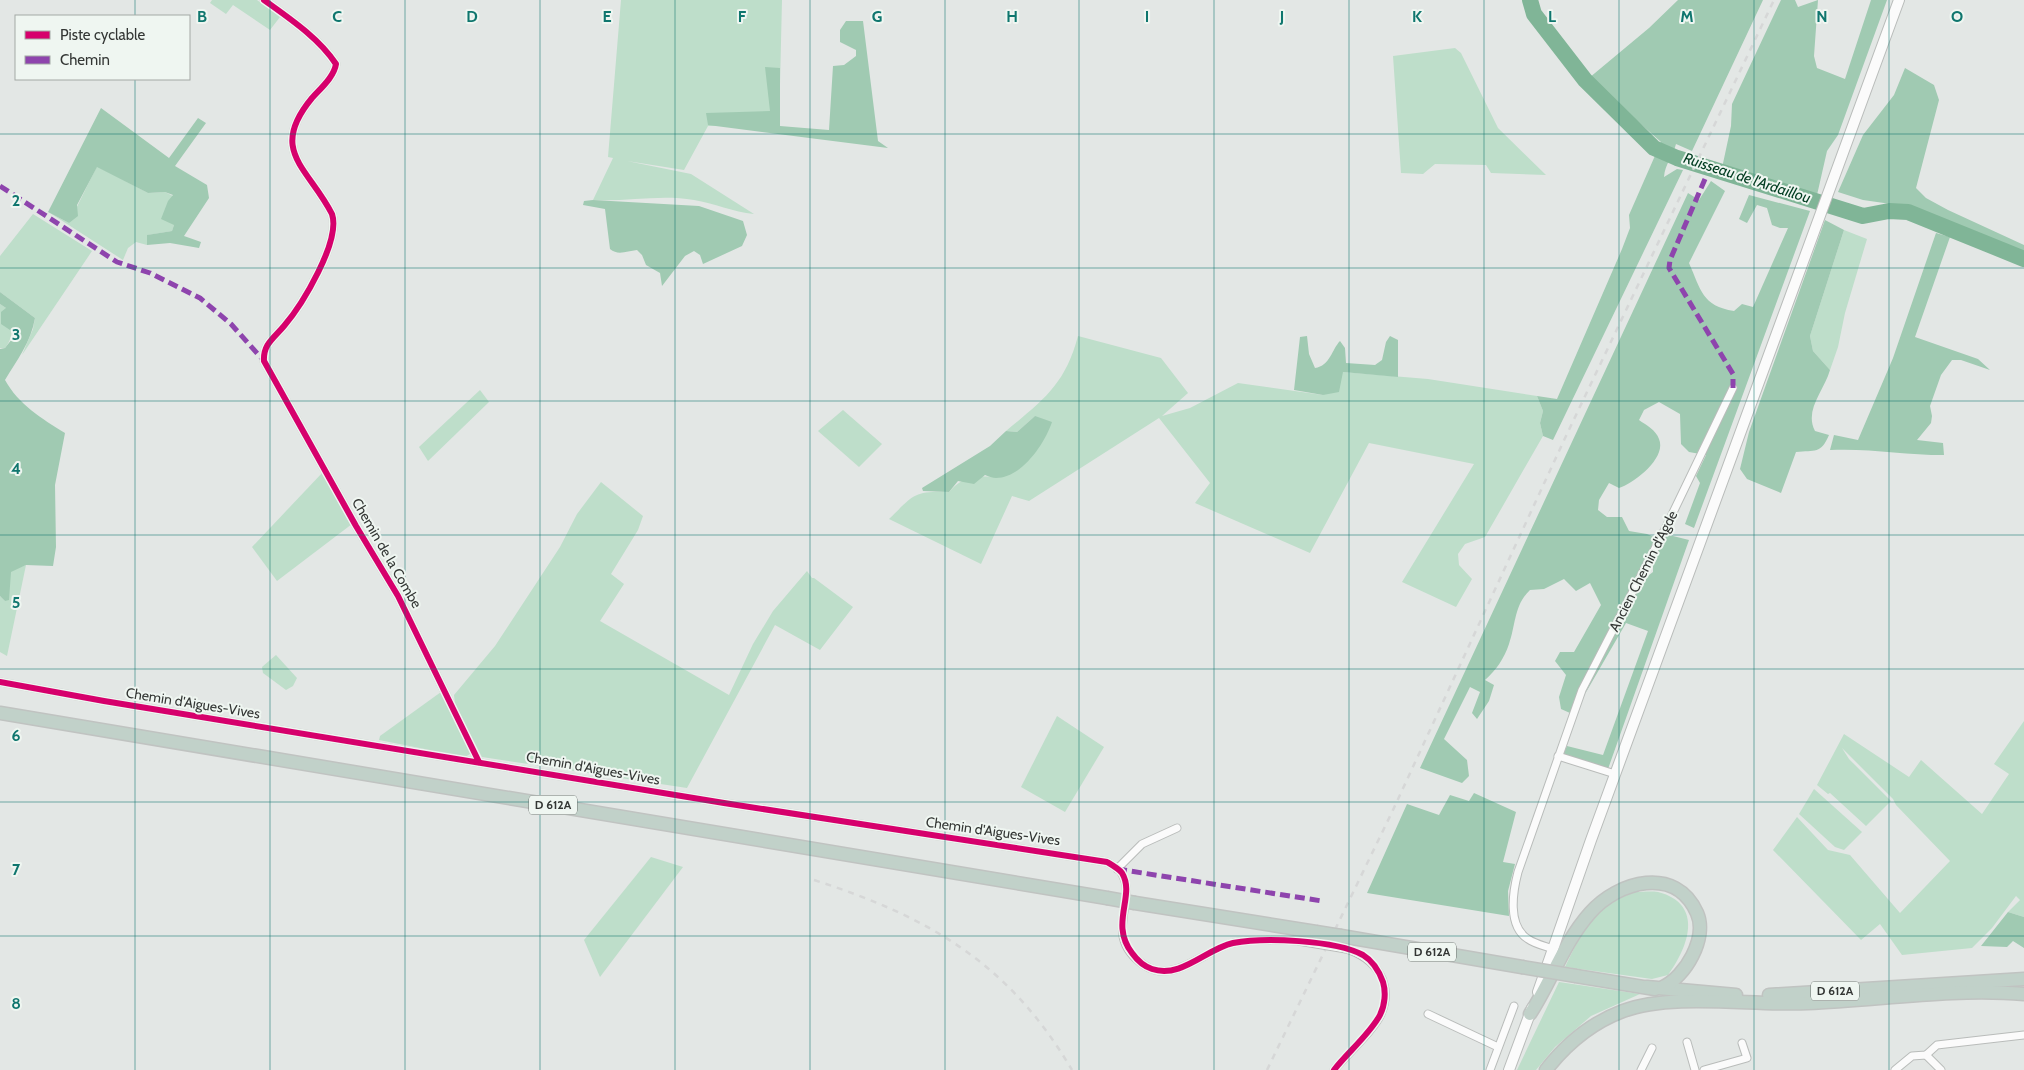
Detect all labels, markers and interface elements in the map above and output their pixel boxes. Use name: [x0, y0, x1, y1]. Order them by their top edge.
text: B: [197, 7, 207, 26]
text: C: [332, 7, 342, 26]
text: D: [466, 7, 478, 26]
text: E: [602, 7, 612, 26]
text: F: [738, 7, 747, 26]
text: G: [872, 7, 882, 26]
text: H: [1006, 7, 1018, 26]
text: I: [1145, 7, 1149, 26]
text: J: [1279, 7, 1284, 26]
text: K: [1412, 7, 1422, 26]
text: L: [1548, 7, 1556, 26]
text: M: [1680, 7, 1694, 26]
text: N: [1816, 7, 1828, 26]
text: O: [1951, 7, 1963, 26]
legend: [15, 15, 190, 80]
text: Piste cyclable: [60, 26, 146, 44]
text: Chemin: [60, 51, 110, 69]
water label: Ruisseau de l'Ardaillou: [1681, 149, 1813, 207]
text: 2: [12, 191, 20, 210]
text: 3: [12, 325, 20, 344]
text: 4: [11, 459, 21, 478]
street label: Chemin de la Combe: [348, 495, 426, 611]
street label: Ancien Chemin d'Agde: [1605, 507, 1681, 635]
text: 5: [12, 593, 20, 612]
street label: Chemin d'Aigues-Vives: [125, 684, 262, 723]
text: 6: [12, 726, 21, 745]
street label: Chemin d'Aigues-Vives: [525, 747, 662, 789]
road number: D 612A: [529, 796, 577, 814]
street label: Chemin d'Aigues-Vives: [925, 813, 1062, 849]
text: 7: [12, 860, 21, 879]
road number: D 612A: [1408, 942, 1456, 962]
road number: D 612A: [1811, 981, 1859, 1000]
text: 8: [11, 994, 21, 1013]

